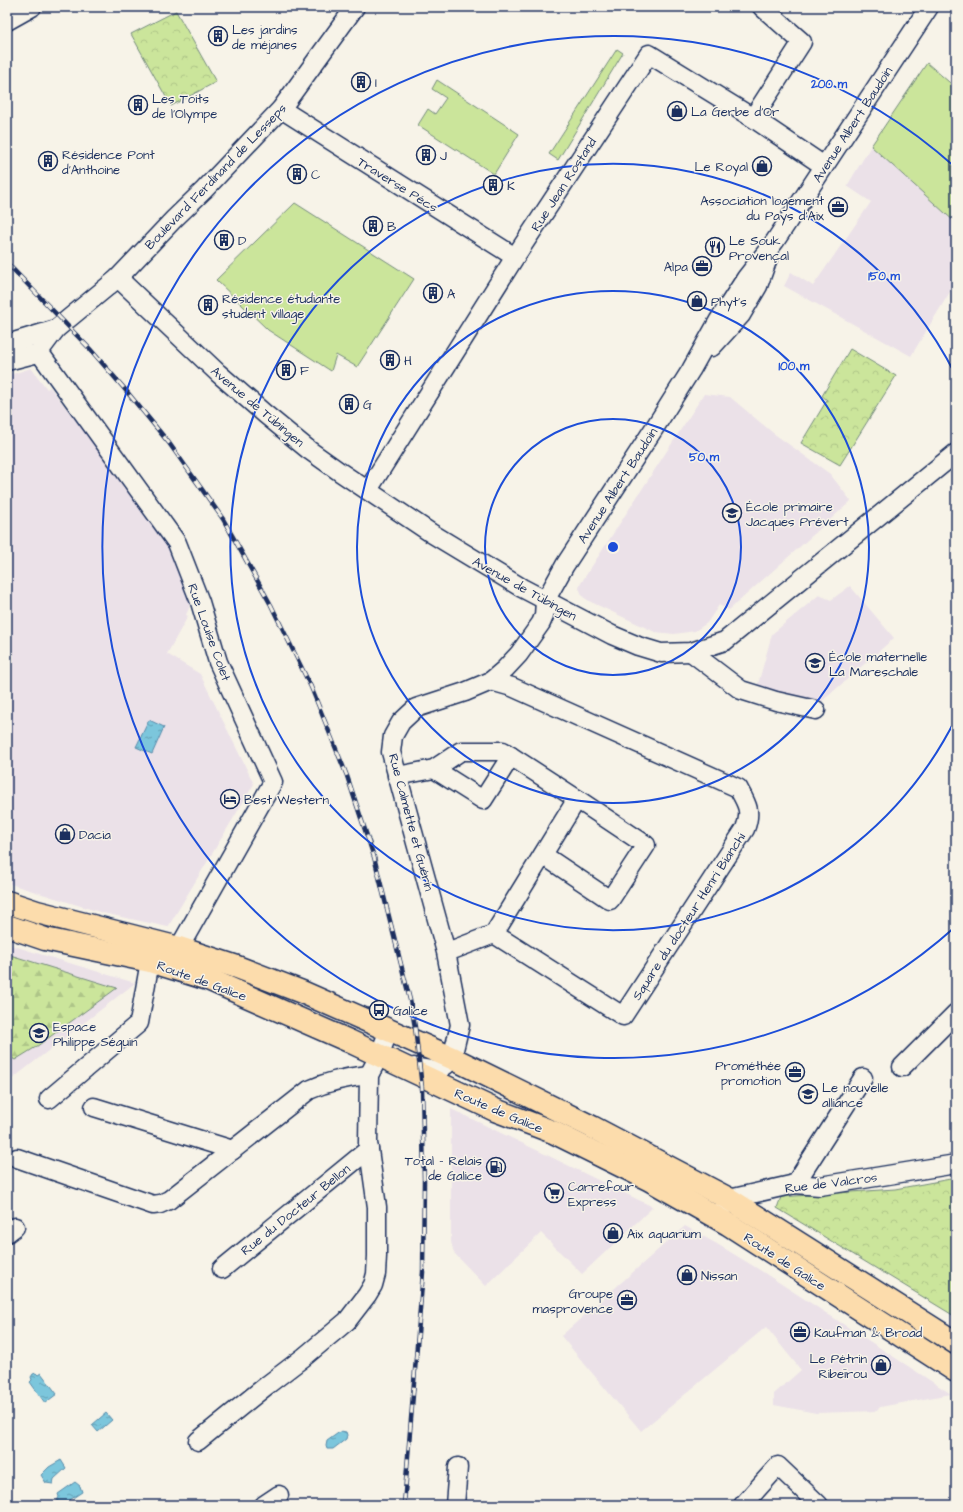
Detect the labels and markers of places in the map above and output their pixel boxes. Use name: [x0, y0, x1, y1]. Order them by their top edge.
place label: Les jardins de méjanes: [232, 21, 298, 54]
building icon: Les jardins de méjanes: [207, 25, 229, 47]
building icon: I: [350, 71, 372, 93]
place label: I: [375, 74, 377, 92]
place label: Les Toits de l'Olympe: [152, 90, 217, 124]
building icon: Les Toits de l'Olympe: [127, 94, 149, 116]
shop icon: La Gerbe d'Or: [666, 100, 688, 122]
place label: La Gerbe d'Or: [691, 103, 779, 121]
building icon: J: [415, 144, 437, 166]
place label: Résidence Pont d'Anthoine: [62, 146, 156, 179]
place label: J: [440, 147, 447, 165]
building icon: Résidence Pont d'Anthoine: [37, 150, 59, 172]
shop icon: Le Royal: [751, 155, 773, 177]
place label: Le Royal: [694, 158, 748, 177]
building icon: C: [286, 163, 308, 185]
place label: C: [311, 166, 320, 184]
building icon: K: [482, 174, 504, 196]
place label: K: [507, 177, 515, 195]
place label: Association logement du Pays d’Aix: [700, 192, 825, 226]
office icon: Association logement du Pays d’Aix: [827, 196, 849, 218]
building icon: B: [362, 215, 384, 237]
place label: B: [387, 218, 396, 236]
building icon: D: [213, 229, 235, 251]
place label: D: [238, 232, 247, 250]
place label: Le Souk Provençal: [729, 232, 789, 265]
restaurant icon: Le Souk Provençal: [704, 236, 726, 258]
office icon: Alpa: [691, 255, 713, 277]
place label: Alpa: [664, 258, 688, 276]
building icon: A: [422, 282, 444, 304]
place label: A: [447, 285, 456, 303]
place label: Résidence étudiante student village: [222, 290, 340, 324]
shop icon: Phyt's: [686, 290, 708, 312]
place label: Phyt's: [711, 293, 747, 312]
building icon: Résidence étudiante student village: [197, 294, 219, 316]
building icon: H: [379, 349, 401, 371]
place label: H: [404, 352, 412, 370]
building icon: F: [275, 359, 297, 381]
place label: F: [300, 362, 309, 380]
building icon: G: [338, 393, 360, 415]
place label: G: [363, 396, 372, 414]
place label: École primaire Jacques Prévert: [746, 498, 849, 531]
school or university icon: École primaire Jacques Prévert: [721, 502, 743, 524]
centre of rings: [606, 540, 620, 554]
place label: École maternelle La Mareschale: [829, 648, 927, 681]
school or university icon: École maternelle La Mareschale: [804, 652, 826, 674]
hotel icon: Best Western: [219, 788, 241, 810]
place label: Best Western: [244, 791, 330, 809]
shop icon: Dacia: [54, 823, 76, 845]
place label: Dacia: [79, 826, 111, 844]
bus stop icon: Galice: [368, 999, 390, 1021]
place label: Galice: [393, 1002, 428, 1020]
place label: Espace Philippe Séguin: [53, 1018, 138, 1052]
school or university icon: Espace Philippe Séguin: [28, 1022, 50, 1044]
place label: Prométhée promotion: [715, 1057, 781, 1090]
office icon: Prométhée promotion: [784, 1061, 806, 1083]
place label: Le nouvelle alliance: [822, 1079, 889, 1112]
school or university icon: Le nouvelle alliance: [797, 1083, 819, 1105]
place label: Total - Relais de Galice: [405, 1152, 482, 1185]
fuel station icon: Total - Relais de Galice: [485, 1156, 507, 1178]
place label: Carrefour Express: [568, 1178, 634, 1211]
supermarket icon: Carrefour Express: [543, 1182, 565, 1204]
shop icon: Aix aquarium: [602, 1222, 624, 1244]
place label: Aix aquarium: [627, 1225, 702, 1243]
shop icon: Nissan: [676, 1264, 698, 1286]
place label: Nissan: [701, 1267, 738, 1285]
place label: Groupe masprovence: [532, 1285, 613, 1318]
office icon: Groupe masprovence: [616, 1289, 638, 1311]
office icon: Kaufman & Broad: [789, 1321, 811, 1343]
place label: Kaufman & Broad: [814, 1324, 922, 1342]
place label: Le Pétrin Ribeïrou: [810, 1350, 867, 1383]
shop icon: Le Pétrin Ribeïrou: [870, 1354, 892, 1376]

